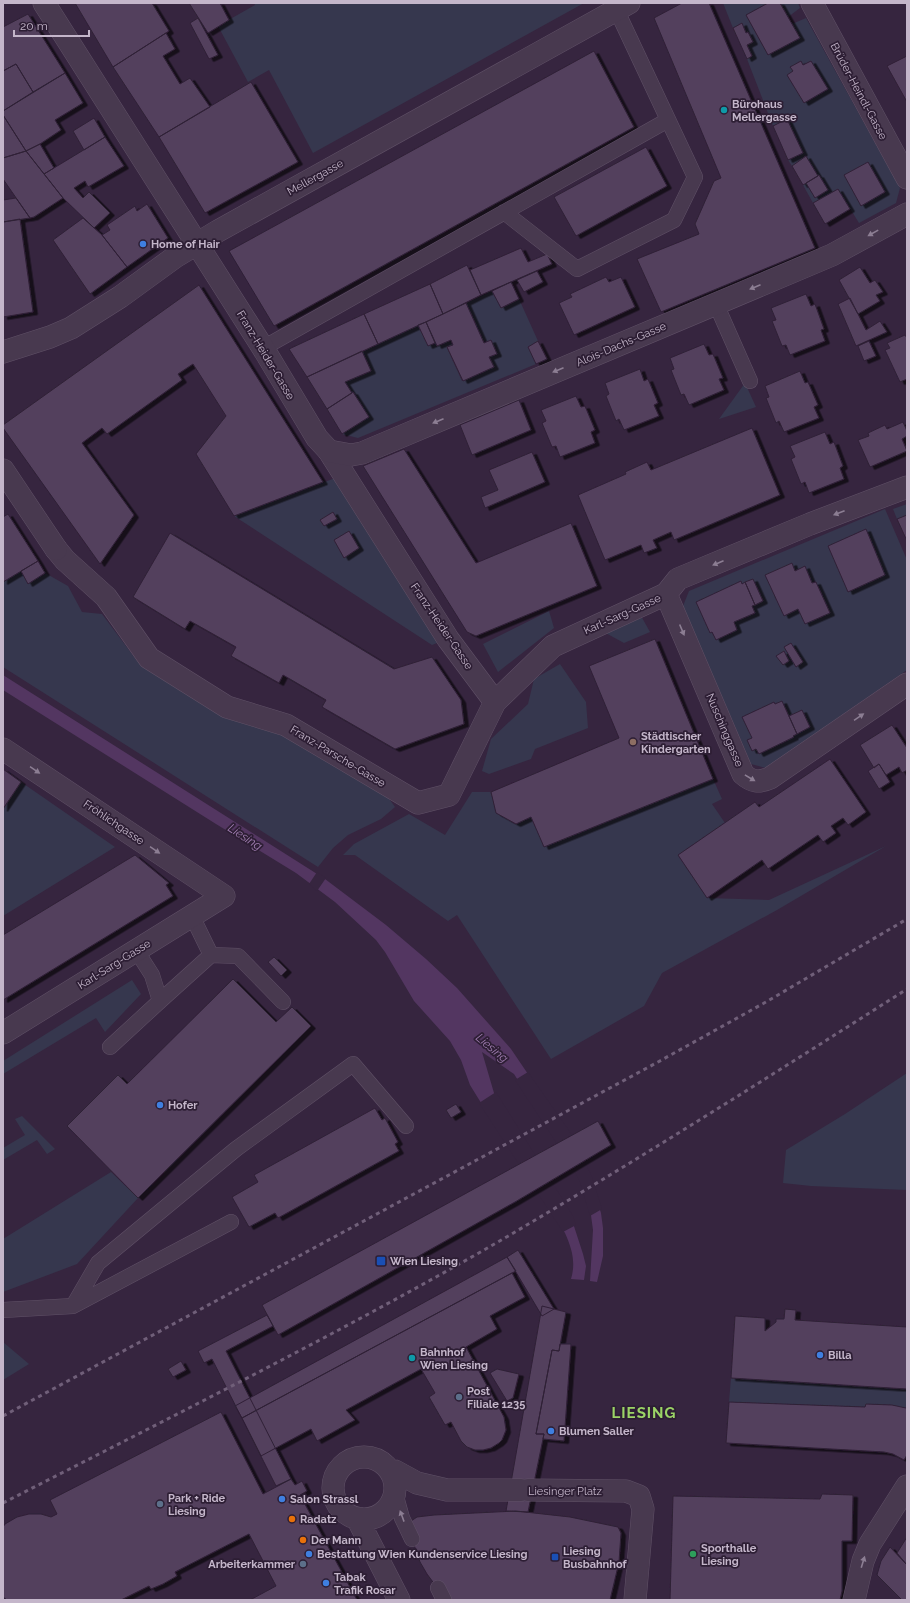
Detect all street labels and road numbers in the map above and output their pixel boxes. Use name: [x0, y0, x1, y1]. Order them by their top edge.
street label: Brüder-Heindl-Gasse: [828, 41, 890, 142]
street label: Mellergasse: [285, 156, 346, 198]
street label: Franz-Heider-Gasse: [234, 308, 298, 403]
street label: Alois-Dachs-Gasse: [574, 319, 669, 369]
street label: Franz-Heider-Gasse: [408, 581, 476, 672]
street label: Karl-Sarg-Gasse: [582, 591, 663, 637]
street label: Nuschinggasse: [703, 692, 746, 769]
street label: Franz-Parsche-Gasse: [288, 723, 388, 790]
street label: Fröhlichgasse: [81, 797, 147, 848]
street label: Karl-Sarg-Gasse: [76, 937, 153, 992]
street label: Liesinger Platz: [528, 1485, 603, 1498]

